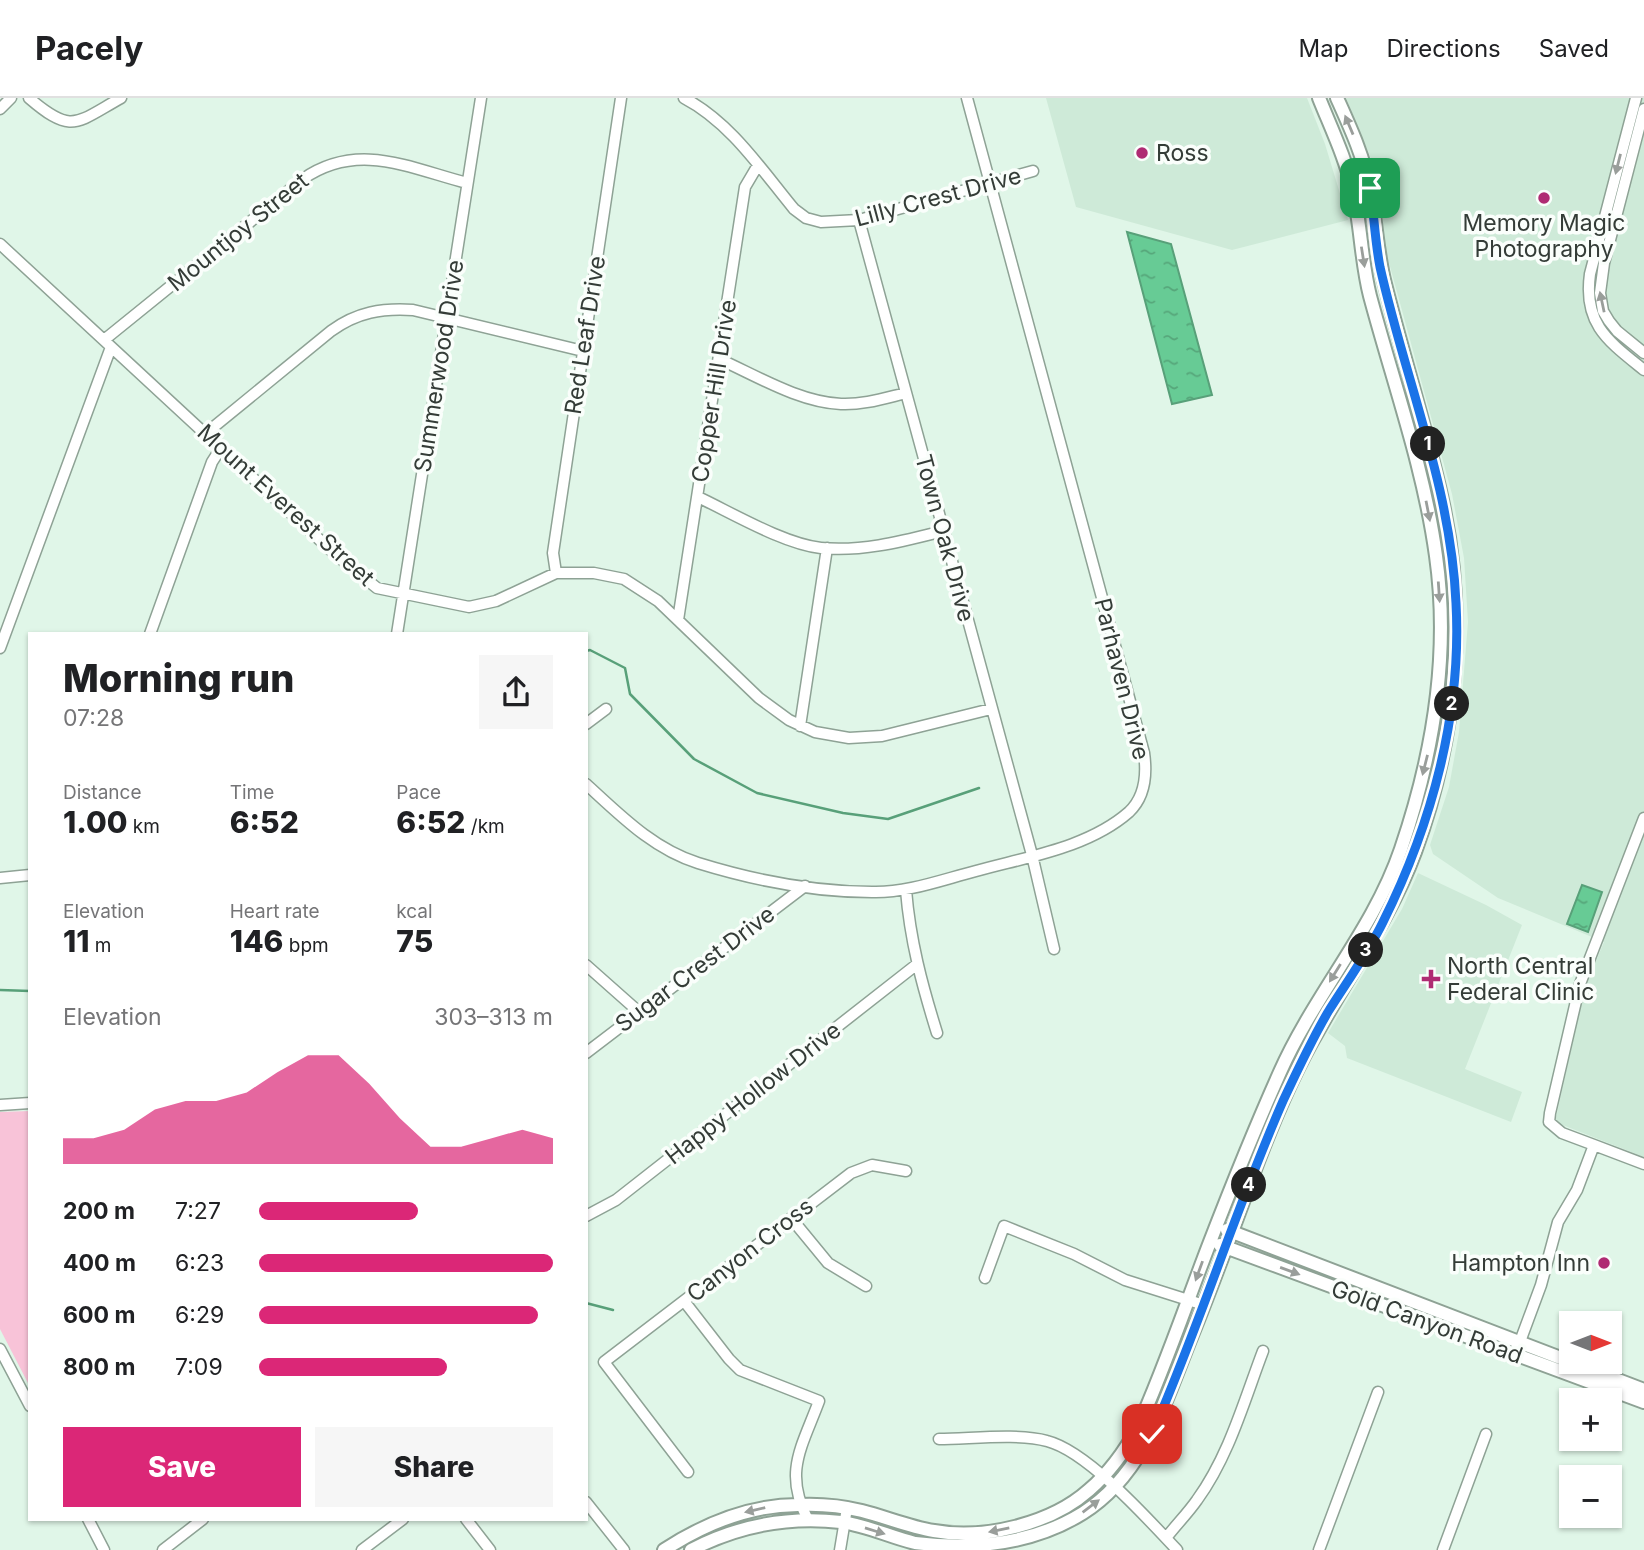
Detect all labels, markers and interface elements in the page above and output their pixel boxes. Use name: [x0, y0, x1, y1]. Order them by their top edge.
text: Pacely: [35, 28, 143, 68]
text: Map: [1299, 34, 1348, 63]
text: Directions: [1386, 34, 1501, 63]
text: Saved: [1539, 34, 1609, 63]
one-way arrow: [1343, 114, 1354, 135]
place label: Ross: [1156, 139, 1209, 167]
marker: Ross: [1134, 145, 1150, 161]
one-way arrow: [1612, 153, 1623, 175]
pin: [1340, 158, 1400, 218]
street label: Lilly Crest Drive: [852, 161, 1024, 233]
street label: Mountjoy Street: [162, 166, 314, 297]
icon: arrive: [1351, 169, 1389, 207]
marker: Memory Magic Photography: [1536, 190, 1552, 206]
place label: Memory Magic Photography: [1462, 209, 1626, 263]
one-way arrow: [1358, 246, 1369, 268]
street label: Red Leaf Drive: [559, 254, 611, 416]
street label: Summerwood Drive: [408, 258, 470, 474]
one-way arrow: [1597, 291, 1608, 313]
street label: Copper Hill Drive: [686, 298, 742, 484]
street label: Mount Everest Street: [192, 418, 381, 592]
pin: 1: [1410, 426, 1446, 462]
text: 1: [1423, 432, 1432, 455]
street label: Town Oak Drive: [909, 451, 981, 625]
one-way arrow: [1422, 500, 1433, 522]
one-way arrow: [1434, 581, 1445, 603]
street label: Parhaven Drive: [1088, 595, 1156, 763]
text: Morning run: [63, 655, 294, 701]
button: share: [479, 655, 553, 729]
pin: 2: [1434, 686, 1470, 722]
text: 2: [1446, 692, 1457, 715]
text: 07:28: [63, 704, 124, 732]
one-way arrow: [1419, 754, 1430, 776]
text: Distance: [63, 781, 141, 804]
text: Time: [230, 781, 274, 804]
text: Pace: [396, 781, 441, 804]
text: 1.00: [63, 804, 127, 840]
text: 6:52: [230, 804, 299, 840]
text: 6:52: [396, 804, 465, 840]
text: km: [127, 815, 160, 838]
text: /km: [465, 815, 505, 838]
text: Elevation: [63, 900, 144, 923]
text: Heart rate: [230, 900, 320, 923]
text: kcal: [396, 900, 433, 923]
street label: Sugar Crest Drive: [610, 900, 780, 1038]
text: 11: [63, 923, 89, 959]
text: 146: [230, 923, 283, 959]
text: 75: [396, 923, 433, 959]
pin: 3: [1348, 932, 1384, 968]
text: m: [89, 934, 111, 957]
text: bpm: [283, 934, 329, 957]
text: 3: [1359, 938, 1372, 961]
place label: North Central Federal Clinic: [1447, 952, 1594, 1006]
one-way arrow: [1329, 963, 1342, 982]
marker: North Central Federal Clinic: [1421, 969, 1441, 989]
text: Elevation: [63, 1003, 162, 1031]
text: 303–313 m: [434, 1003, 553, 1031]
street label: Happy Hollow Drive: [660, 1016, 846, 1170]
pin: 4: [1232, 1168, 1266, 1202]
text: 4: [1242, 1173, 1255, 1196]
street label: Canyon Cross: [681, 1192, 819, 1308]
text: 200 m: [63, 1197, 135, 1225]
text: 7:27: [175, 1197, 221, 1225]
text: 400 m: [63, 1249, 136, 1277]
text: 6:23: [175, 1249, 224, 1277]
place label: Hampton Inn: [1451, 1249, 1590, 1277]
marker: Hampton Inn: [1596, 1255, 1612, 1271]
one-way arrow: [1194, 1260, 1205, 1281]
one-way arrow: [1280, 1266, 1301, 1277]
street label: Gold Canyon Road: [1327, 1274, 1527, 1370]
text: 600 m: [63, 1301, 135, 1329]
text: 6:29: [175, 1301, 224, 1329]
north arrow: [1559, 1311, 1622, 1374]
map controls: [1559, 1311, 1622, 1528]
text: 800 m: [63, 1353, 135, 1381]
text: 7:09: [175, 1353, 223, 1381]
button: +: [1559, 1388, 1622, 1451]
pin: [1122, 1404, 1182, 1464]
icon: check: [1133, 1415, 1171, 1453]
button: Save: [63, 1427, 301, 1507]
button: Share: [315, 1427, 553, 1507]
button: −: [1559, 1465, 1622, 1528]
one-way arrow: [1082, 1499, 1100, 1514]
one-way arrow: [744, 1505, 766, 1516]
one-way arrow: [988, 1525, 1010, 1536]
one-way arrow: [865, 1526, 886, 1536]

